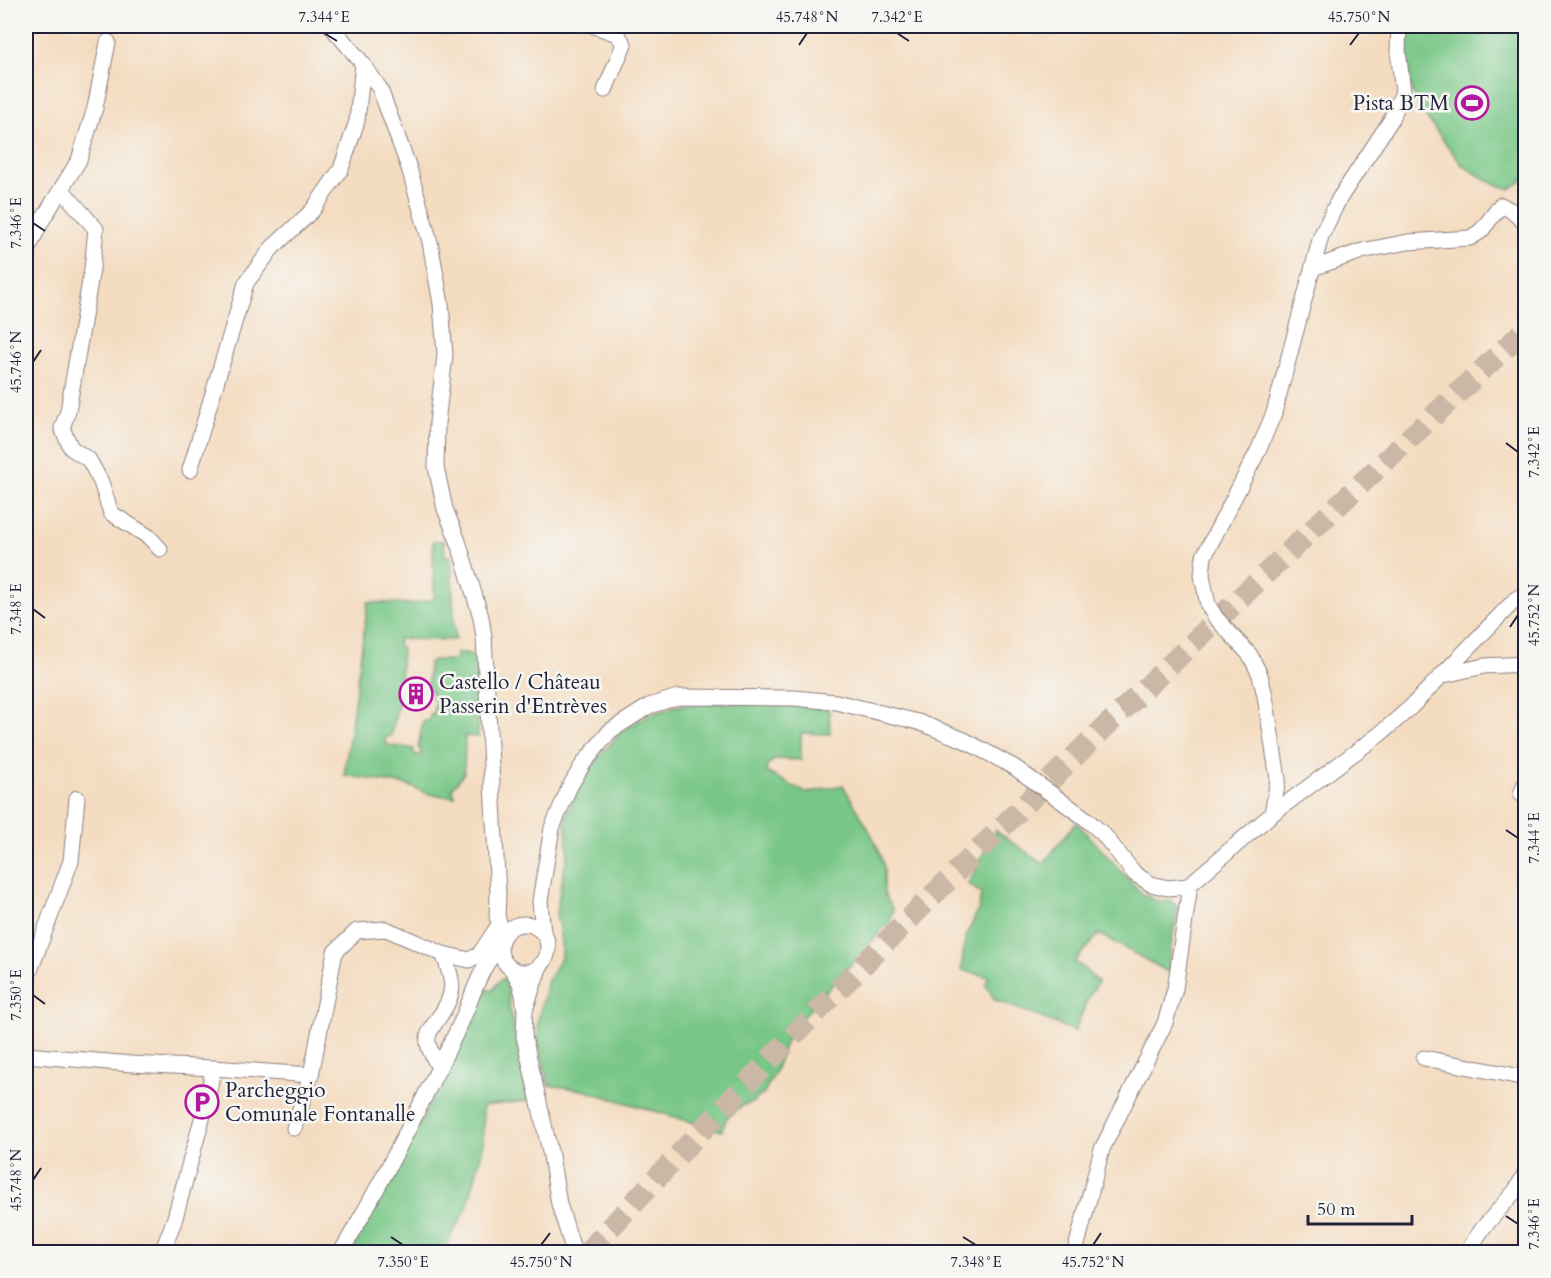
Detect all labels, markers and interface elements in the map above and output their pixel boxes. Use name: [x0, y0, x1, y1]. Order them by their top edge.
text: 7.344°E: [298, 7, 350, 27]
text: 45.748°N: [776, 7, 839, 27]
text: 7.342°E: [871, 7, 923, 27]
text: 45.750°N: [1328, 7, 1391, 27]
sports icon: Pista BTM: [1454, 85, 1490, 121]
place label: Pista BTM: [1353, 89, 1449, 118]
text: 7.346°E: [6, 197, 26, 249]
text: 45.746°N: [6, 330, 26, 393]
text: 7.342°E: [1524, 426, 1544, 478]
text: 7.348°E: [6, 583, 26, 635]
text: 45.752°N: [1524, 583, 1544, 646]
place label: Castello / Château Passerin d'Entrèves: [439, 668, 607, 721]
building icon: Castello / Château Passerin d'Entrèves: [398, 676, 434, 712]
text: 7.344°E: [1524, 812, 1544, 864]
text: 7.350°E: [6, 969, 26, 1021]
place label: Parcheggio Comunale Fontanalle: [225, 1076, 415, 1129]
parking icon: Parcheggio Comunale Fontanalle: [184, 1084, 220, 1120]
text: 45.748°N: [6, 1148, 26, 1211]
scale bar: [1308, 1188, 1412, 1226]
text: 50 m: [1317, 1197, 1356, 1222]
text: 7.346°E: [1524, 1198, 1544, 1250]
text: 7.350°E: [377, 1252, 429, 1272]
text: 45.750°N: [510, 1252, 573, 1272]
text: 7.348°E: [950, 1252, 1002, 1272]
text: 45.752°N: [1062, 1252, 1125, 1272]

